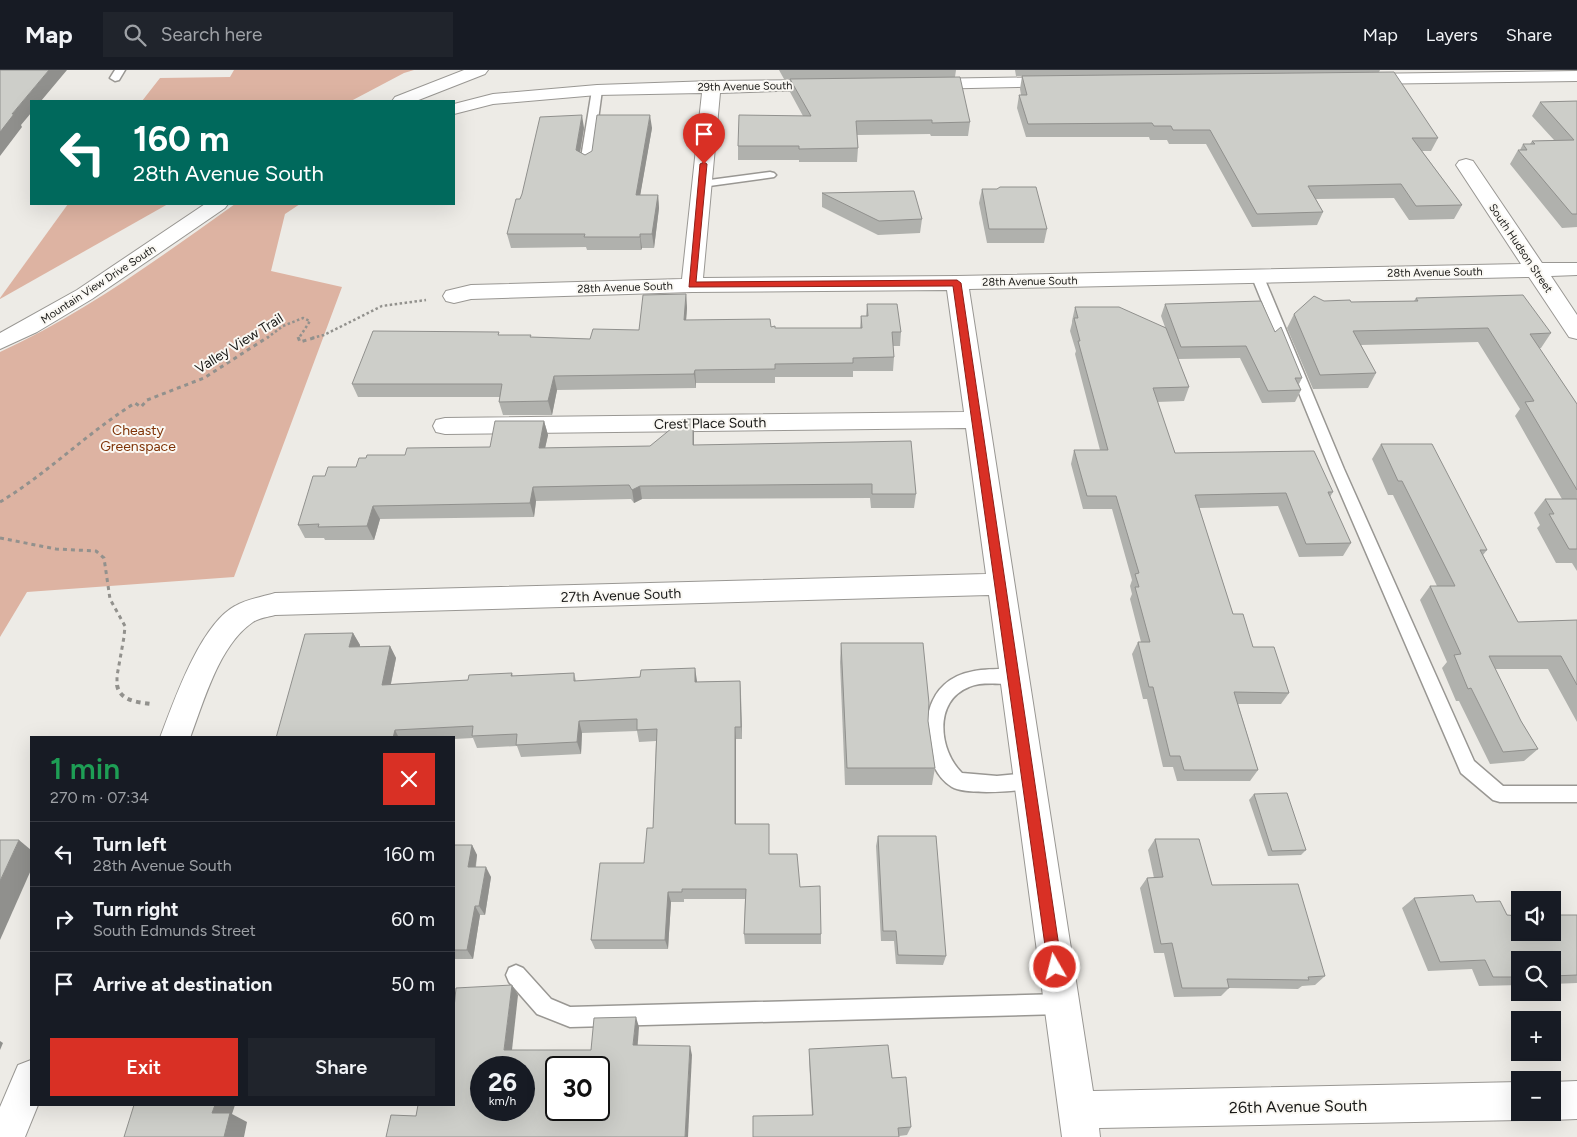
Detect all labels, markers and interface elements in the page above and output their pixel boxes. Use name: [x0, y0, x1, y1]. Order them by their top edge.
search box: [103, 12, 453, 57]
text: Map: [25, 20, 73, 49]
icon: search: [121, 21, 149, 49]
text: Search here: [161, 23, 262, 46]
text: Map: [1363, 24, 1398, 46]
text: Layers: [1426, 24, 1478, 46]
text: Share: [1506, 24, 1552, 46]
street label: 29th Avenue South: [697, 79, 793, 94]
pin: [683, 113, 725, 164]
text: 160 m: [133, 118, 230, 160]
icon: left: [50, 120, 115, 185]
icon: arrive: [690, 120, 718, 148]
text: 28th Avenue South: [133, 160, 324, 187]
street label: South Hudson Street: [1486, 201, 1555, 295]
street label: Mountain View Drive South: [38, 242, 158, 326]
street label: 28th Avenue South: [1387, 265, 1483, 280]
street label: 28th Avenue South: [982, 274, 1078, 289]
street label: 28th Avenue South: [577, 279, 673, 296]
street label: Valley View Trail: [192, 309, 287, 377]
street label: Crest Place South: [654, 414, 767, 433]
park label: Cheasty Greenspace: [100, 422, 176, 455]
street label: 27th Avenue South: [561, 585, 682, 606]
text: 1 min: [50, 750, 120, 787]
button: close: [383, 753, 435, 805]
text: 270 m · 07:34: [50, 788, 149, 807]
text: Turn left: [93, 833, 167, 856]
icon: left: [50, 840, 78, 868]
text: 160 m: [383, 843, 435, 866]
text: 28th Avenue South: [93, 856, 232, 875]
map controls: [1511, 891, 1561, 1121]
button: sound: [1511, 891, 1561, 941]
text: Turn right: [93, 898, 179, 921]
icon: right: [50, 905, 78, 933]
text: 60 m: [391, 908, 435, 931]
text: South Edmunds Street: [93, 921, 256, 940]
position arrow: [1028, 940, 1080, 992]
button: search: [1511, 951, 1561, 1001]
icon: arrive: [50, 970, 78, 998]
text: Arrive at destination: [93, 973, 272, 996]
text: 50 m: [391, 973, 435, 996]
button: +: [1511, 1011, 1561, 1061]
button: Exit: [50, 1038, 238, 1096]
button: Share: [248, 1038, 435, 1096]
speed limit sign: 30: [545, 1056, 610, 1121]
text: 26: [488, 1067, 517, 1097]
button: −: [1511, 1071, 1561, 1121]
text: km/h: [489, 1094, 516, 1108]
street label: 26th Avenue South: [1229, 1096, 1367, 1117]

